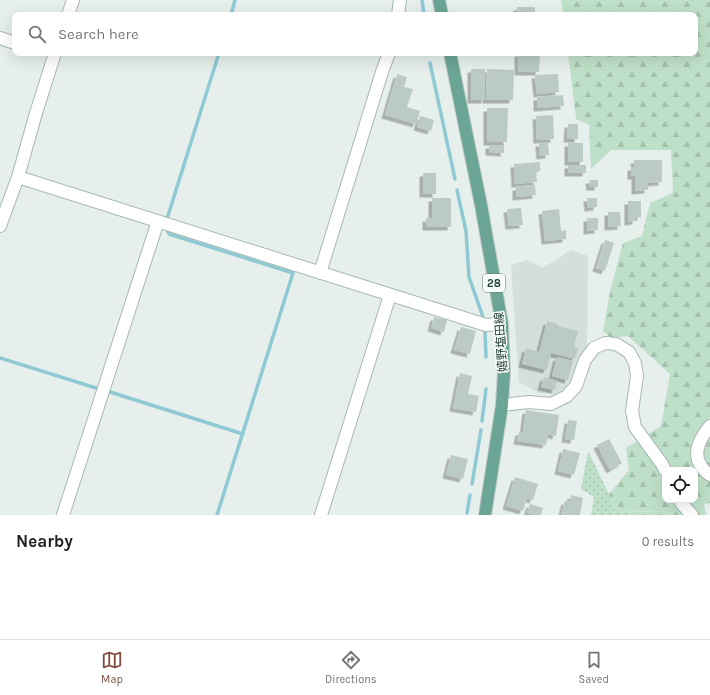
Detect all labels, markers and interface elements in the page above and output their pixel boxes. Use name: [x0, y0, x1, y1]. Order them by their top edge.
search box: [12, 12, 698, 56]
icon: search: [26, 23, 48, 45]
text: Search here: [58, 25, 139, 43]
road number: 28: [483, 274, 505, 292]
street label: 嬉野塩田線: [492, 312, 510, 372]
map controls: [662, 467, 698, 503]
button: locate: [662, 467, 698, 503]
text: Nearby: [16, 531, 73, 551]
text: 0 results: [642, 534, 694, 549]
tab: Map: [101, 649, 123, 686]
tab: Directions: [325, 649, 377, 686]
tab: Saved: [579, 649, 609, 686]

